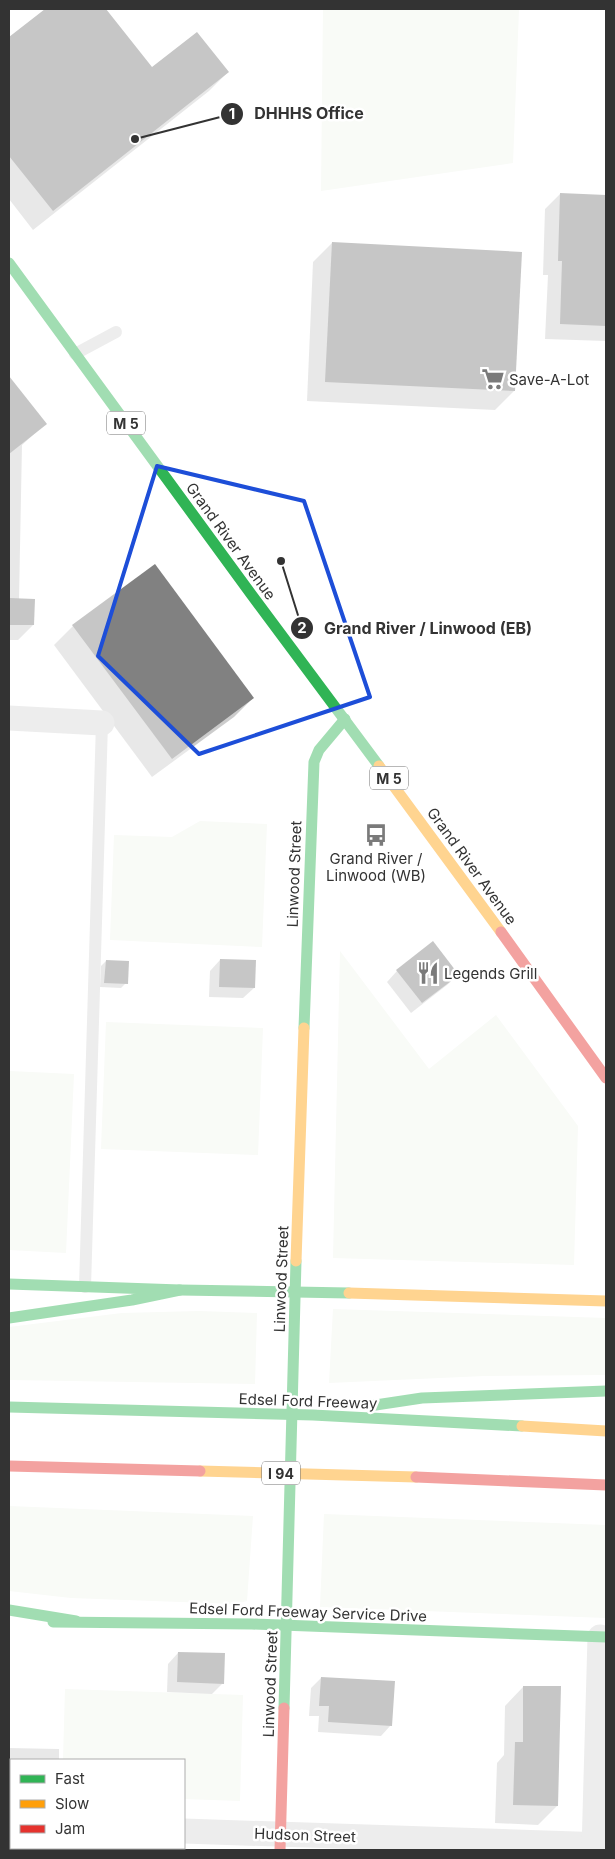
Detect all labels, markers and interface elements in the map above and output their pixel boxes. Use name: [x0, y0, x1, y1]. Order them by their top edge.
callout: DHHHS Office: [219, 98, 374, 129]
text: DHHHS Office: [254, 103, 364, 123]
text: 1: [229, 104, 235, 123]
supermarket icon: Save-A-Lot: [480, 366, 506, 392]
place label: Save-A-Lot: [509, 370, 589, 389]
road number: M 5: [107, 412, 145, 434]
street label: Grand River Avenue: [182, 479, 280, 603]
callout: Grand River / Linwood (EB): [289, 613, 542, 644]
text: 2: [297, 618, 307, 637]
text: Grand River / Linwood (EB): [324, 618, 532, 638]
road number: M 5: [370, 766, 408, 790]
street label: Grand River Avenue: [423, 804, 521, 928]
street label: Linwood Street: [283, 820, 305, 928]
bus stop icon: Grand River / Linwood (WB): [363, 822, 389, 848]
place label: Grand River / Linwood (WB): [326, 849, 426, 885]
restaurant icon: Legends Grill: [415, 960, 441, 986]
place label: Legends Grill: [444, 964, 537, 983]
street label: Linwood Street: [270, 1225, 292, 1333]
street label: Edsel Ford Freeway: [238, 1389, 378, 1413]
road number: I 94: [262, 1462, 300, 1485]
street label: Edsel Ford Freeway Service Drive: [189, 1598, 427, 1626]
street label: Linwood Street: [259, 1630, 281, 1738]
legend: [10, 1759, 185, 1849]
text: Fast: [55, 1769, 85, 1788]
text: Slow: [55, 1794, 89, 1813]
text: Jam: [55, 1819, 85, 1838]
street label: Hudson Street: [254, 1824, 356, 1846]

